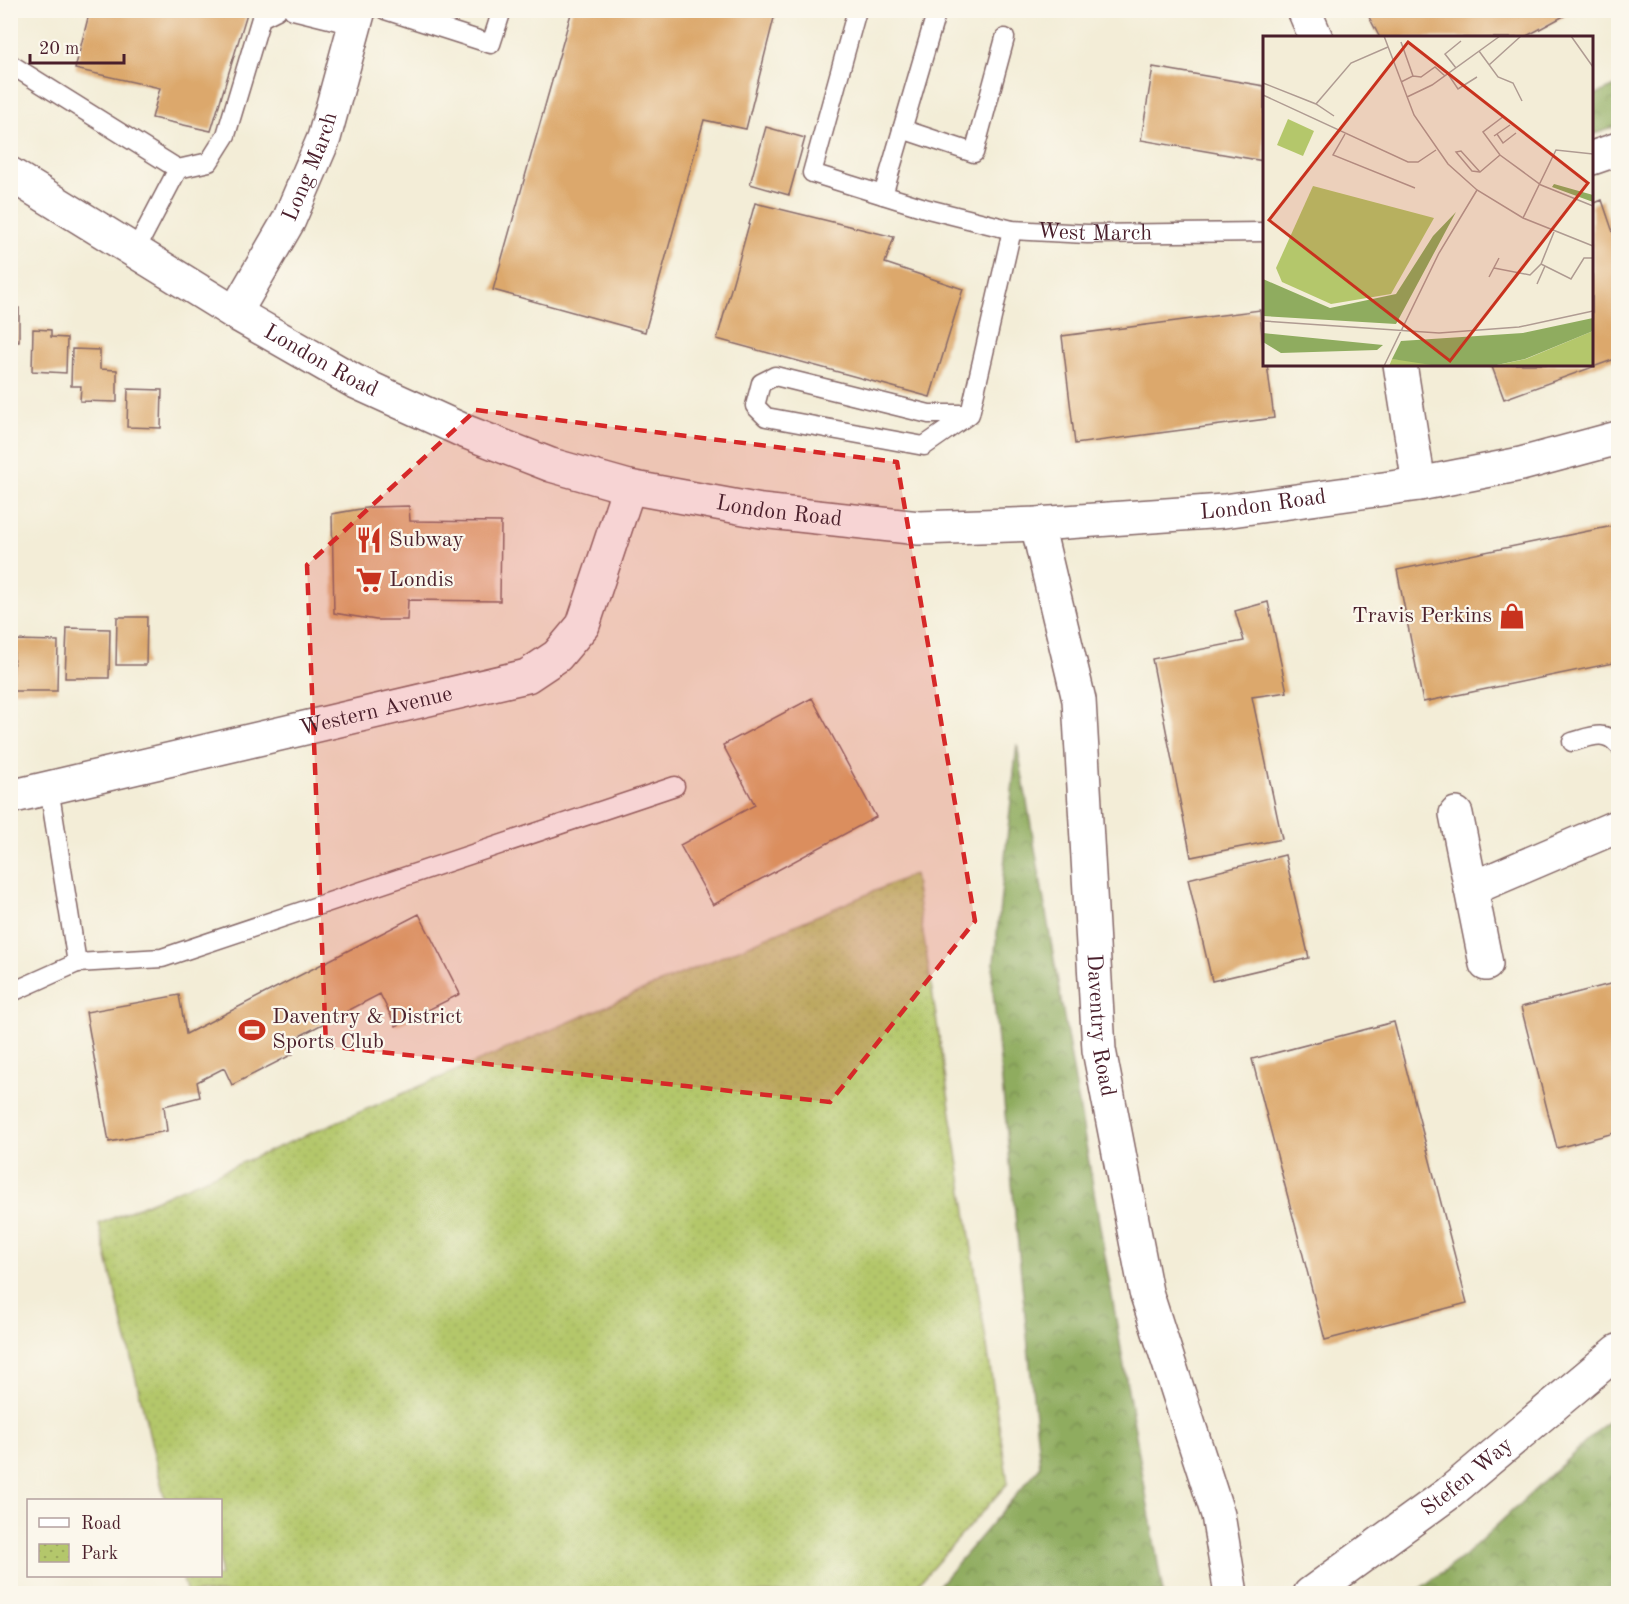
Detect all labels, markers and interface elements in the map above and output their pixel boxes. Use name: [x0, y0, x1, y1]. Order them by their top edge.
scale bar: [30, 27, 124, 65]
inset map: [1263, 36, 1593, 366]
text: 20 m: [39, 40, 79, 58]
street label: Long March: [279, 110, 341, 225]
street label: West March: [1037, 220, 1152, 245]
street label: London Road: [260, 321, 381, 401]
street label: London Road: [1199, 486, 1328, 524]
street label: London Road: [714, 492, 843, 531]
restaurant icon: Subway: [354, 525, 384, 555]
place label: Subway: [389, 529, 464, 551]
supermarket icon: Londis: [354, 565, 384, 595]
place label: Londis: [389, 569, 454, 591]
shop icon: Travis Perkins: [1497, 601, 1527, 631]
place label: Travis Perkins: [1352, 605, 1492, 627]
street label: Western Avenue: [298, 683, 455, 740]
street label: Daventry Road: [1083, 953, 1119, 1099]
place label: Daventry & District Sports Club: [272, 1006, 463, 1053]
sports icon: Daventry & District Sports Club: [237, 1015, 267, 1045]
street label: Stefen Way: [1417, 1433, 1517, 1520]
legend: [27, 1499, 222, 1577]
text: Road: [81, 1515, 121, 1533]
text: Park: [81, 1545, 118, 1563]

